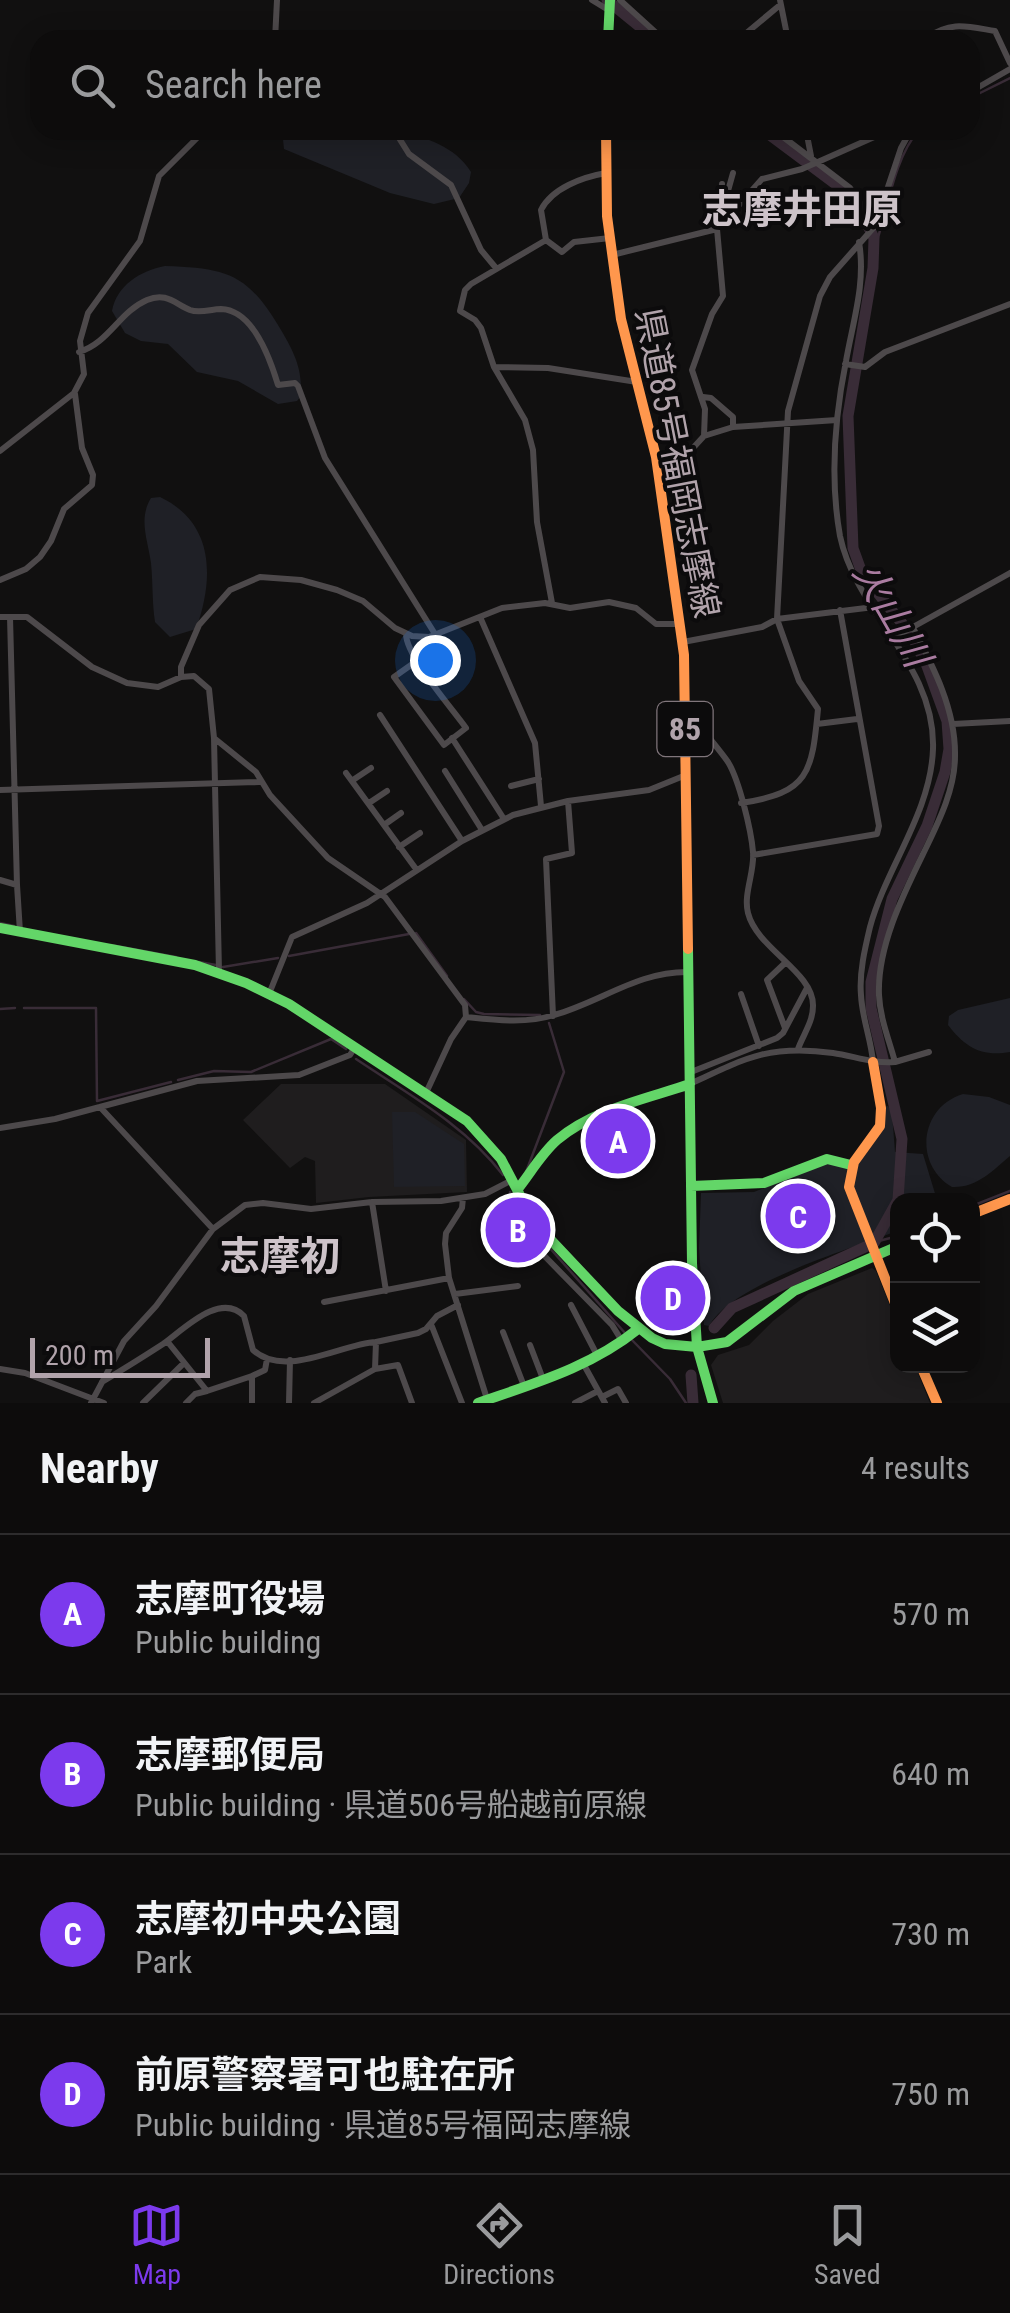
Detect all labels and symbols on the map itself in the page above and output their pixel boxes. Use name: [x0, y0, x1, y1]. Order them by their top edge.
district label: 志摩井田原: [702, 186, 902, 233]
street label: 県道85号福岡志摩線: [627, 305, 727, 621]
water label: 火山川: [844, 554, 942, 678]
your location: [410, 635, 461, 686]
road number: 85: [658, 702, 712, 756]
pin: A: [586, 1104, 650, 1178]
pin: C: [766, 1178, 830, 1254]
pin: B: [486, 1192, 550, 1268]
district label: 志摩初: [220, 1233, 340, 1280]
pin: D: [640, 1260, 706, 1336]
scale bar: [30, 1333, 210, 1378]

